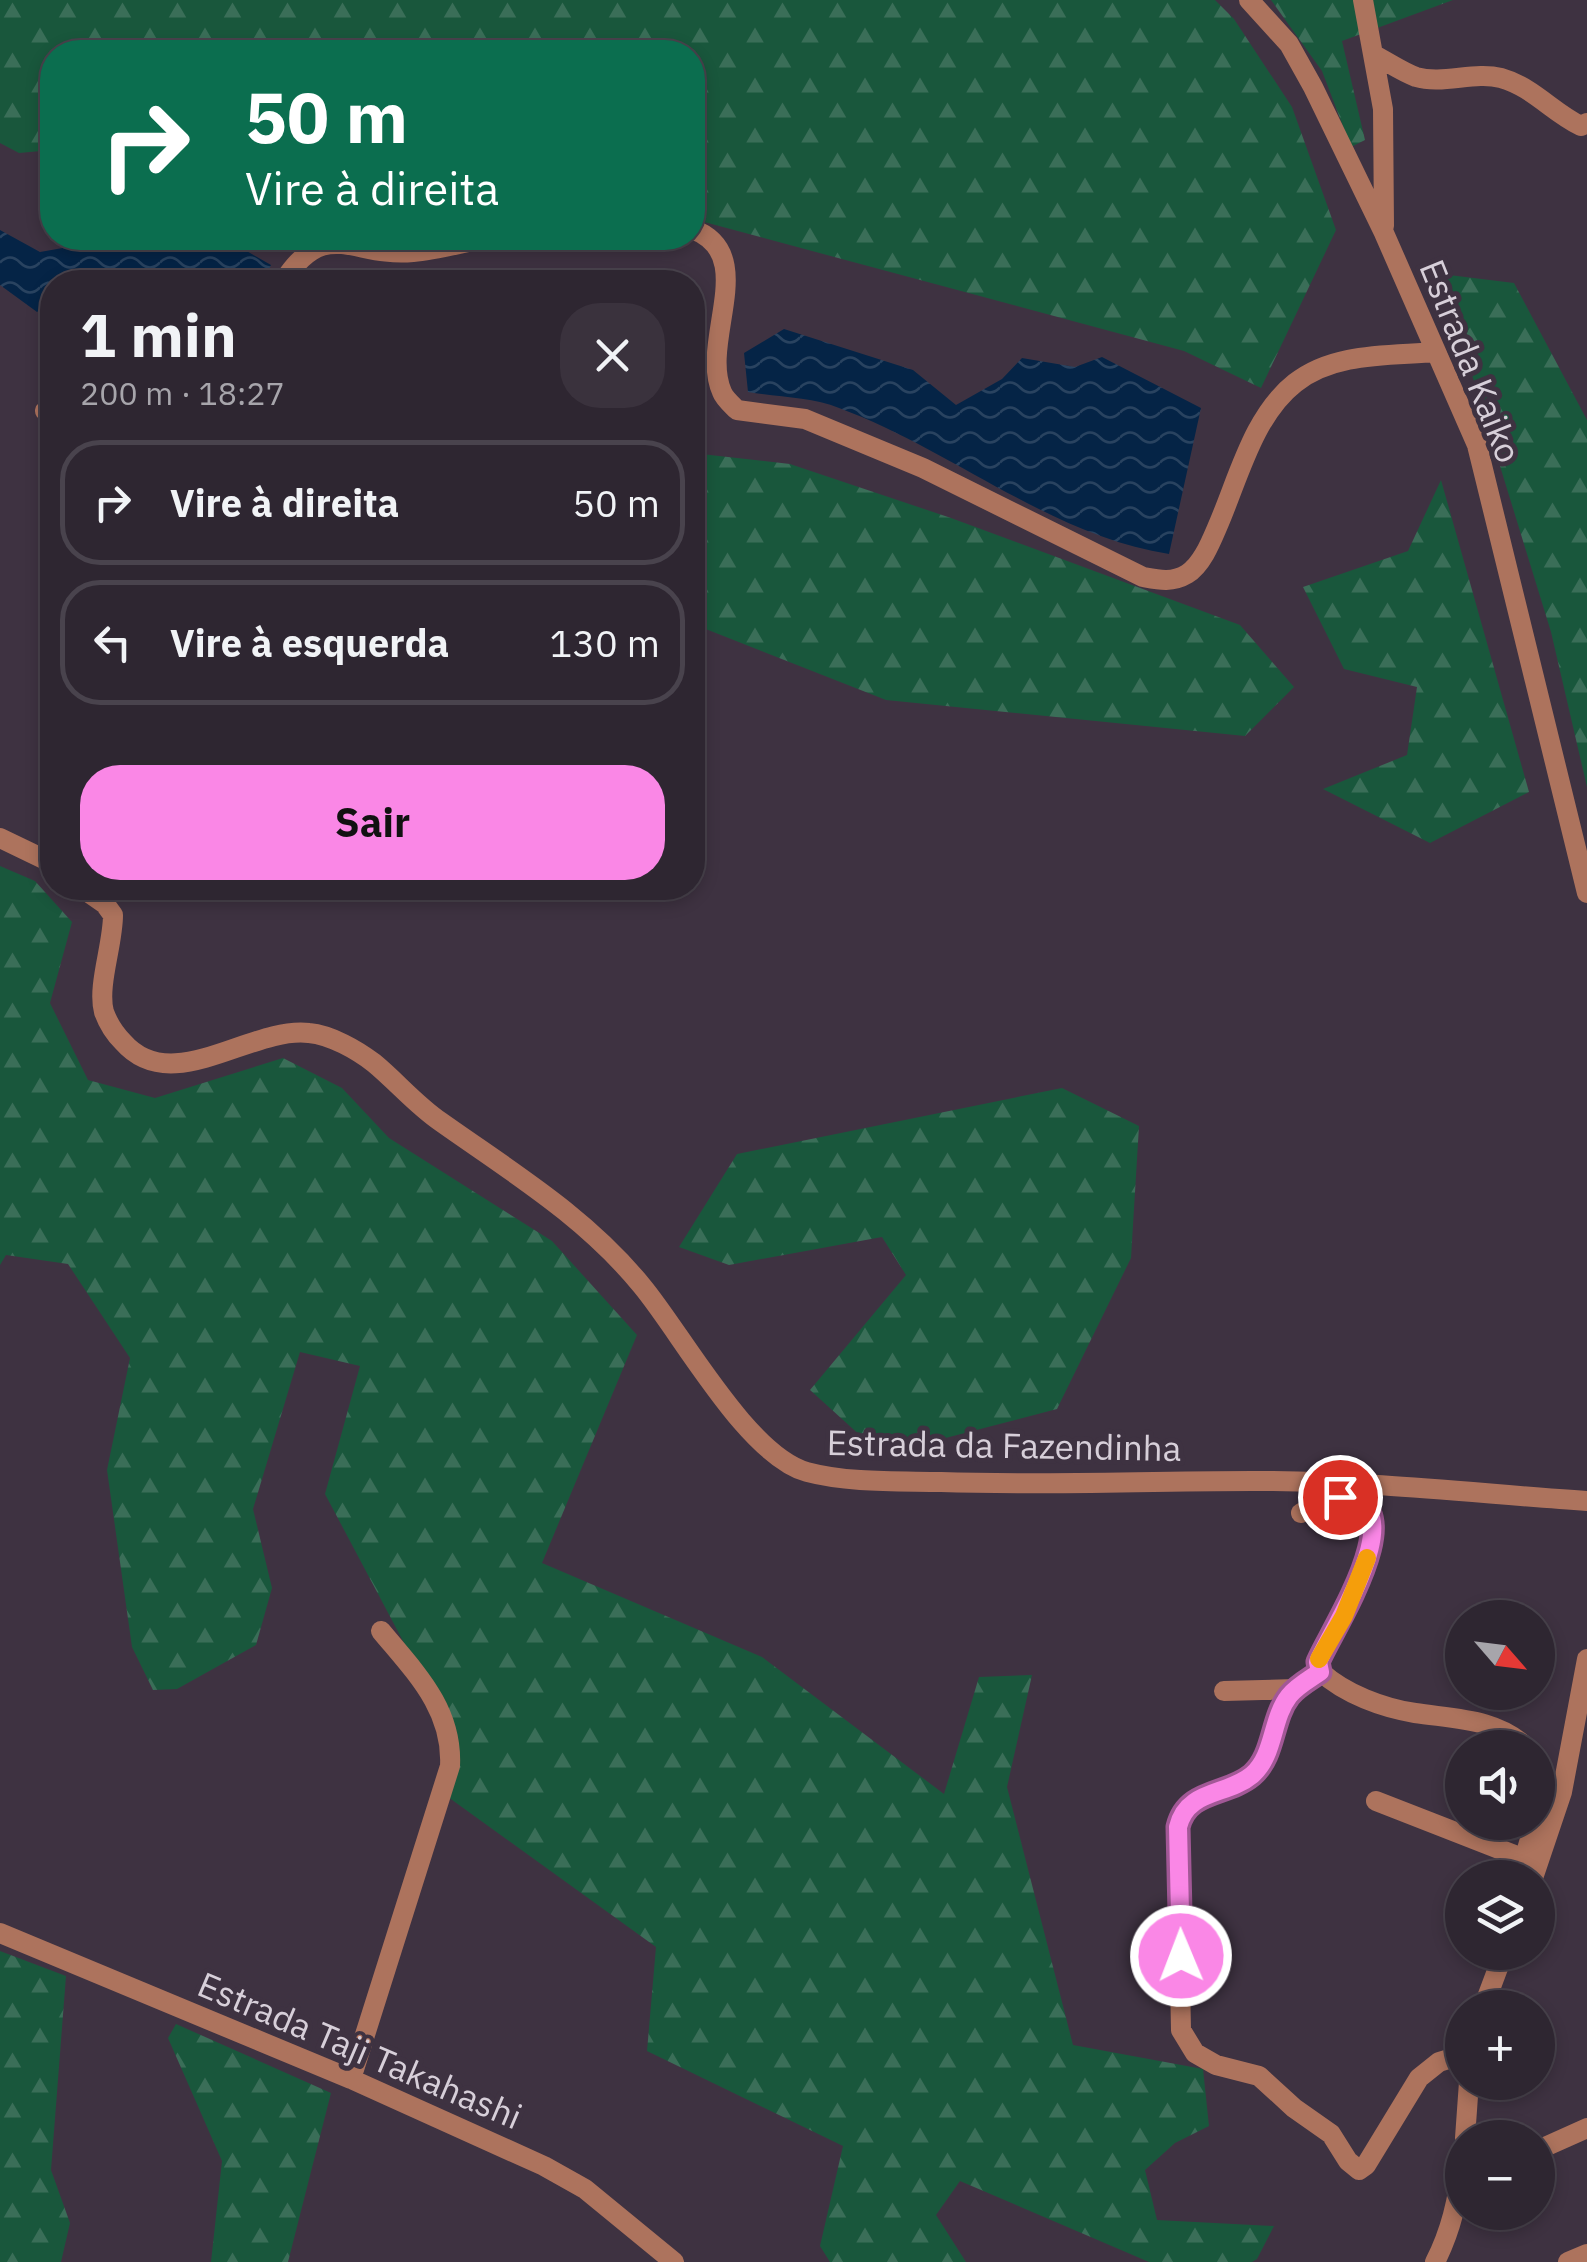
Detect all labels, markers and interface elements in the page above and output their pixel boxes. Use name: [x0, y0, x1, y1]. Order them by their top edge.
text: 50 m: [245, 71, 408, 162]
icon: right: [80, 80, 210, 210]
text: Vire à direita: [245, 159, 499, 217]
street label: Estrada Kaiko: [1409, 253, 1533, 469]
text: 1 min: [80, 295, 237, 374]
button: close: [560, 303, 665, 408]
text: 200 m · 18:27: [80, 372, 285, 414]
icon: right: [85, 475, 140, 530]
text: Vire à direita: [170, 478, 399, 527]
text: 50 m: [572, 478, 660, 527]
icon: left: [85, 615, 140, 670]
text: Vire à esquerda: [170, 618, 449, 667]
text: 130 m: [549, 618, 660, 667]
button: Sair: [80, 765, 665, 880]
street label: Estrada da Fazendinha: [826, 1419, 1182, 1471]
pin: [1298, 1455, 1383, 1540]
icon: arrive: [1313, 1470, 1368, 1525]
north arrow: [1445, 1600, 1555, 1710]
map controls: [1445, 1600, 1555, 2230]
button: sound: [1445, 1730, 1555, 1840]
button: layers: [1445, 1860, 1555, 1970]
position arrow: [1129, 1904, 1233, 2008]
street label: Estrada Taji Takahashi: [191, 1961, 529, 2139]
button: +: [1445, 1990, 1555, 2100]
button: −: [1445, 2120, 1555, 2230]

